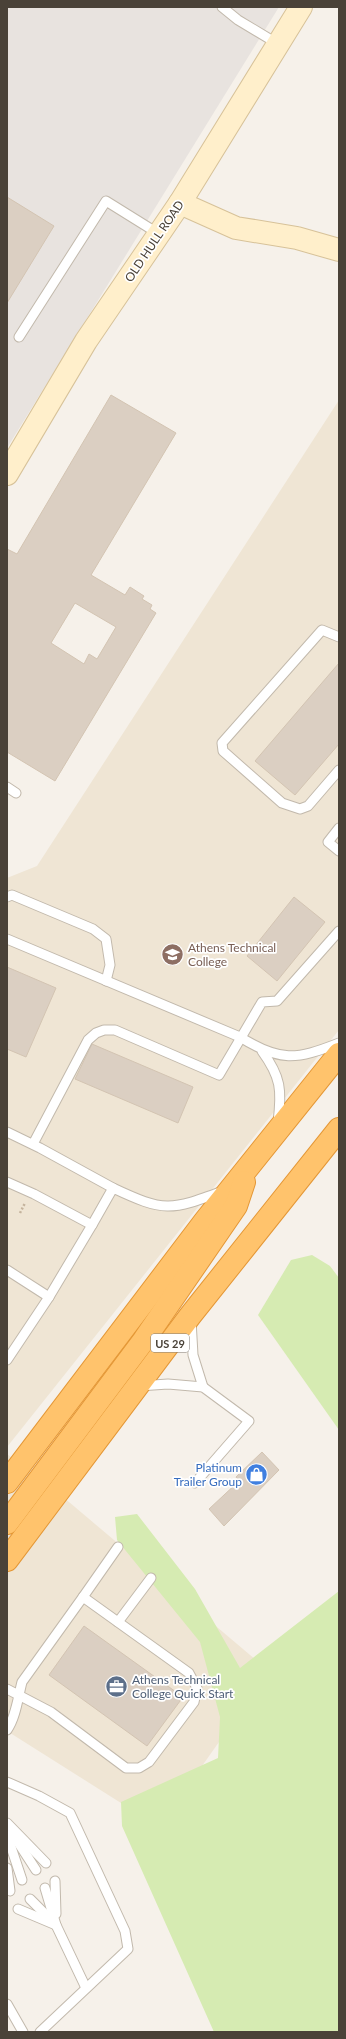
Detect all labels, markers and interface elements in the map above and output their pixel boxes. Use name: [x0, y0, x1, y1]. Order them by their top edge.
street label: OLD HULL ROAD: [121, 197, 187, 285]
place label: Athens Technical College: [188, 940, 276, 969]
school or university icon: Athens Technical College: [160, 941, 186, 967]
road number: US 29: [151, 1334, 189, 1352]
place label: Platinum Trailer Group: [174, 1460, 242, 1489]
shop icon: Platinum Trailer Group: [244, 1461, 270, 1487]
place label: Athens Technical College Quick Start: [132, 1672, 234, 1701]
office icon: Athens Technical College Quick Start: [103, 1673, 129, 1699]

